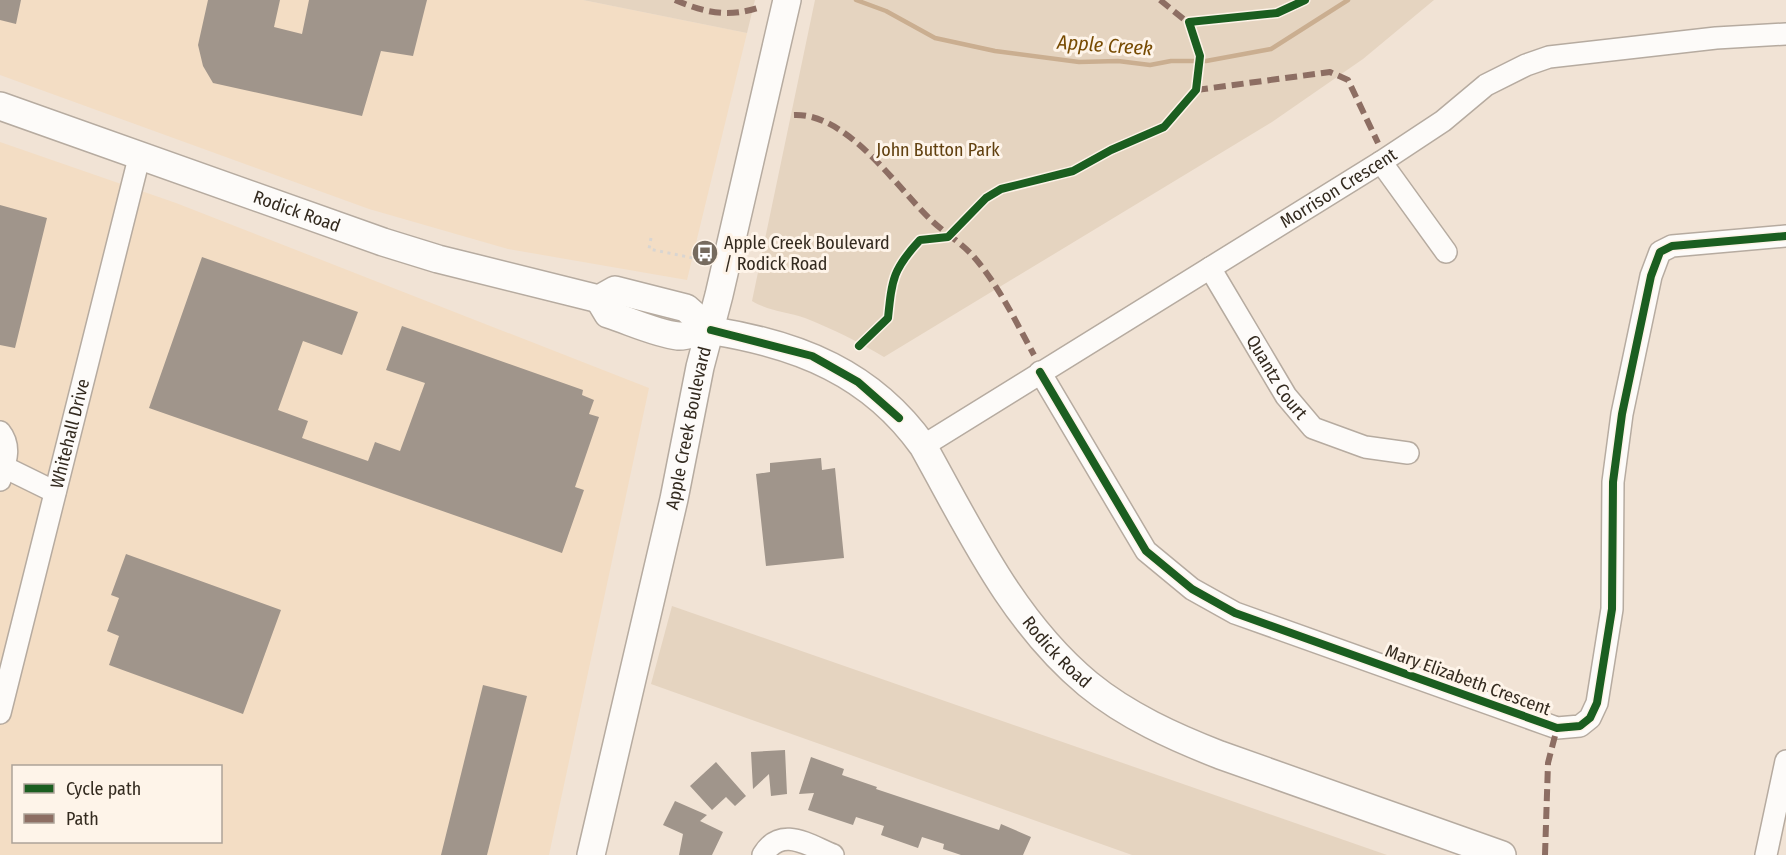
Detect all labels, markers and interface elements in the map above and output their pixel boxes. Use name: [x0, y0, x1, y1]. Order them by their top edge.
water label: Apple Creek: [1055, 30, 1154, 60]
park label: John Button Park: [876, 139, 1000, 161]
street label: Morrison Crescent: [1276, 144, 1401, 233]
street label: Rodick Road: [250, 186, 343, 237]
place label: Apple Creek Boulevard / Rodick Road: [724, 232, 890, 275]
bus stop icon: Apple Creek Boulevard / Rodick Road: [690, 238, 720, 268]
street label: Quantz Court: [1241, 331, 1312, 424]
street label: Apple Creek Boulevard: [661, 344, 716, 512]
street label: Whitehall Drive: [46, 376, 94, 491]
street label: Rodick Road: [1017, 612, 1096, 693]
street label: Mary Elizabeth Crescent: [1382, 640, 1554, 720]
legend: [12, 765, 222, 843]
text: Cycle path: [66, 778, 141, 800]
text: Path: [66, 808, 99, 830]

